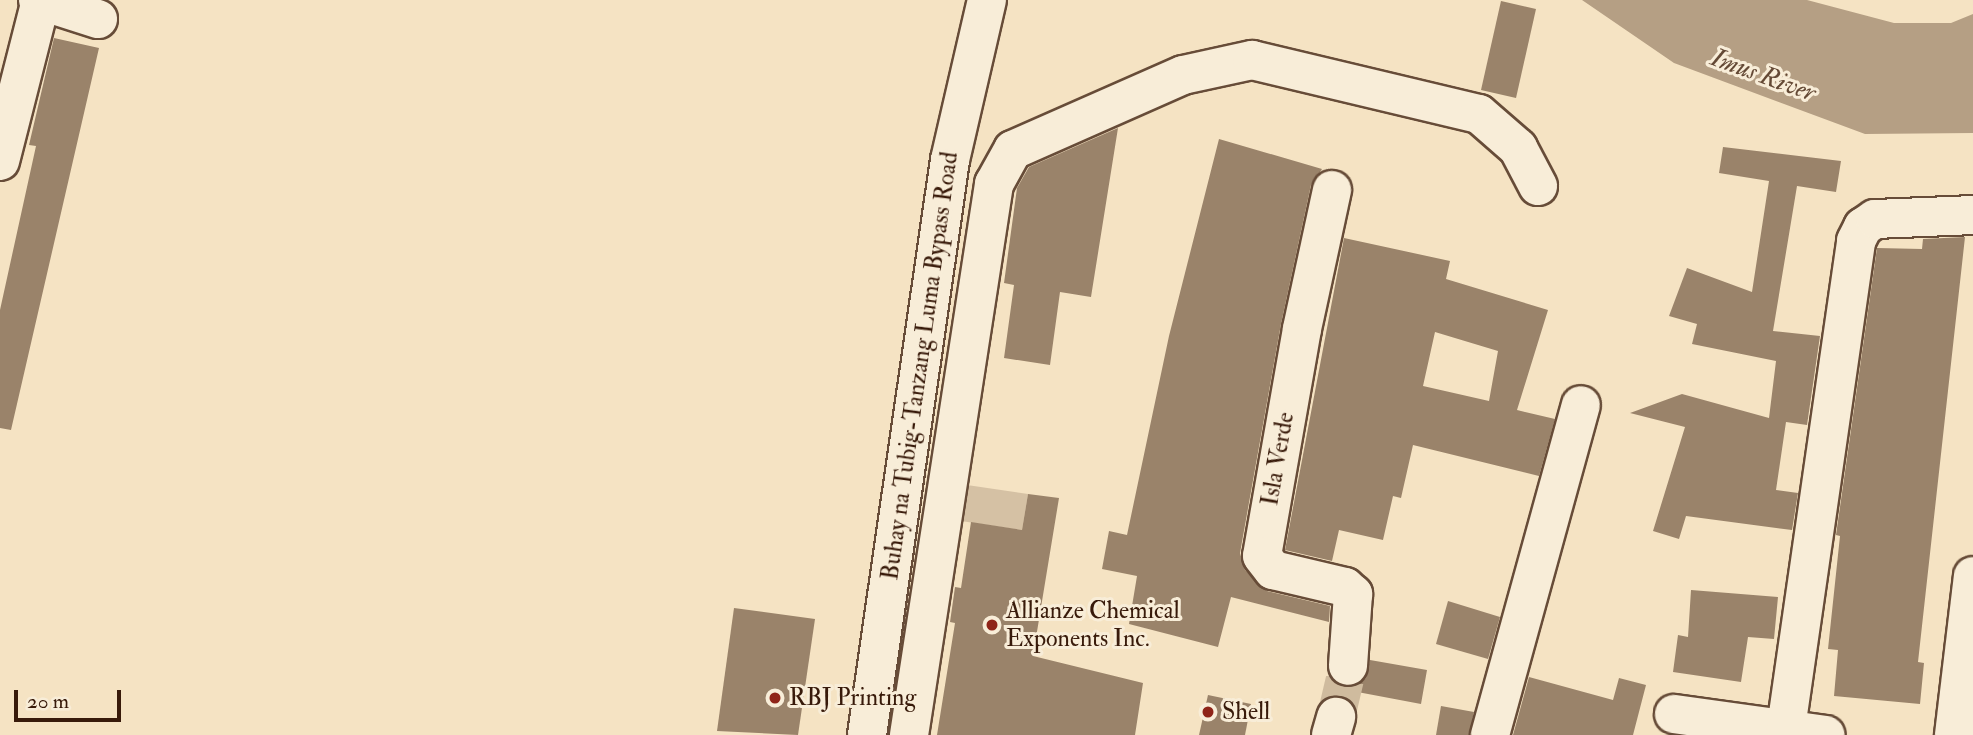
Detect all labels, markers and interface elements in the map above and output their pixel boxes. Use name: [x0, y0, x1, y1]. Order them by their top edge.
water label: Imus River: [1706, 43, 1820, 109]
street label: Buhay na Tubig-Tanzang Luma Bypass Road: [876, 150, 964, 582]
street label: Isla Verde: [1256, 410, 1300, 508]
place label: Allianze Chemical Exponents Inc.: [1006, 597, 1180, 653]
marker: Allianze Chemical Exponents Inc.: [984, 617, 1000, 633]
scale bar: [18, 676, 124, 720]
place label: RBJ Printing: [789, 684, 916, 712]
text: 20 m: [27, 688, 69, 715]
marker: RBJ Printing: [767, 690, 783, 706]
place label: Shell: [1222, 698, 1270, 726]
marker: Shell: [1200, 704, 1216, 720]

